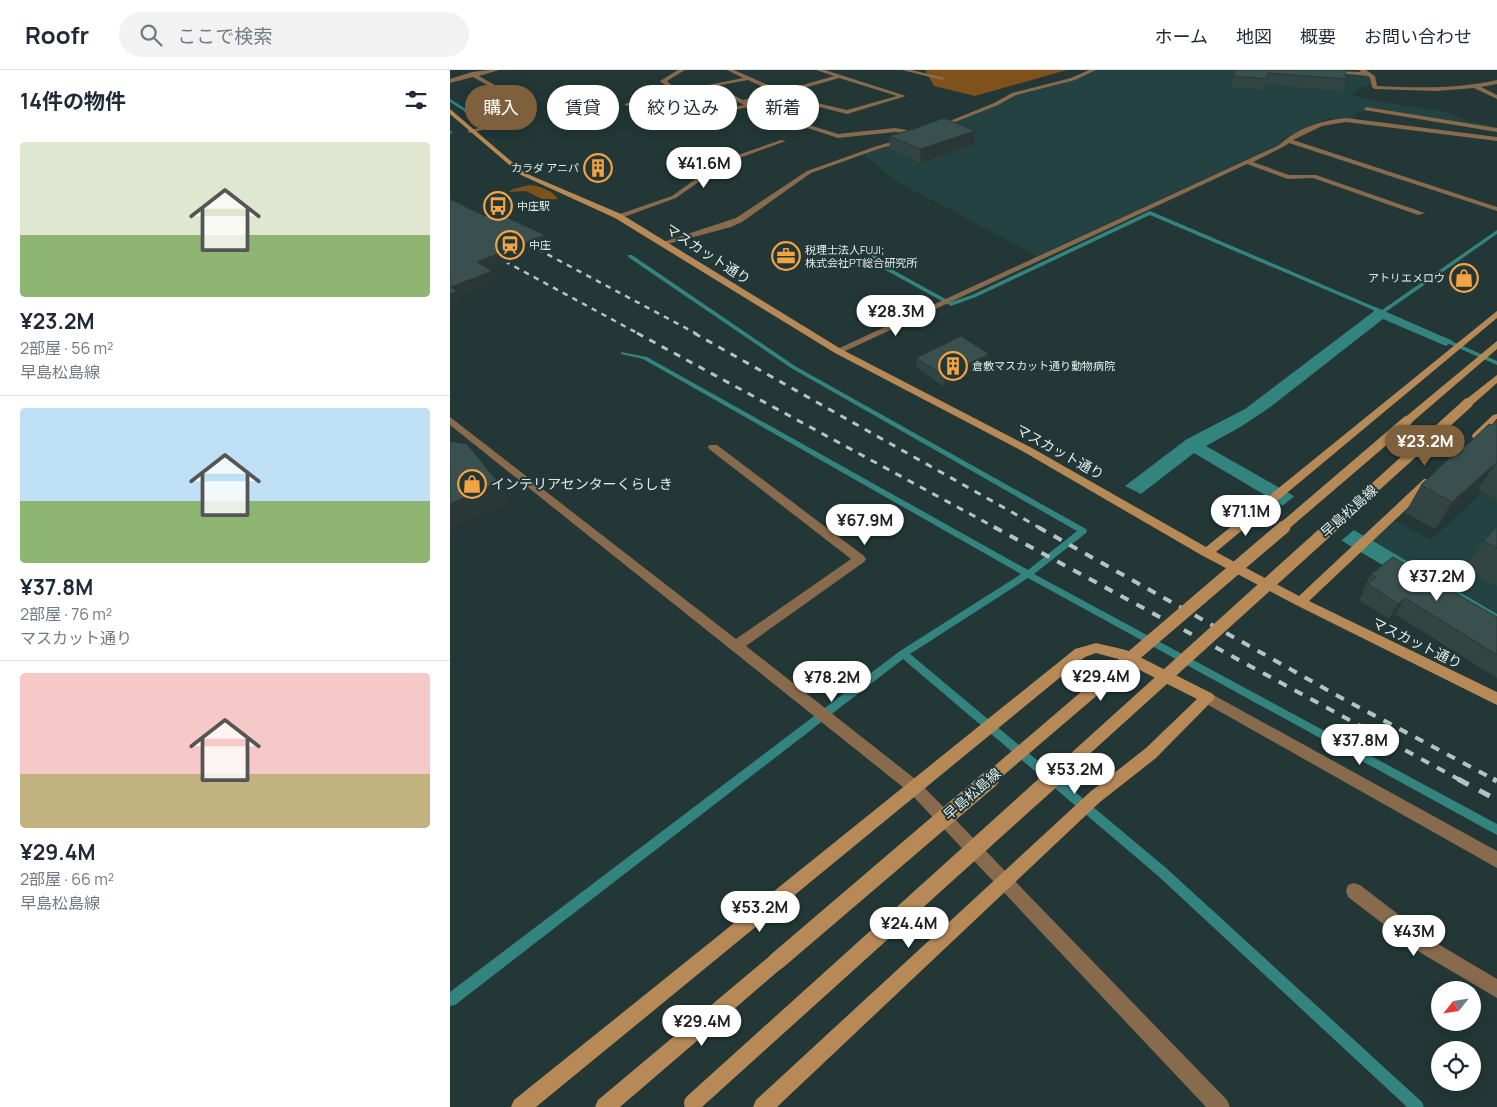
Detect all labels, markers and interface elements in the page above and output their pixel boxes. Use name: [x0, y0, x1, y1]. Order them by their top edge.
search box: [119, 12, 469, 57]
text: Roofr: [25, 18, 89, 51]
icon: search: [137, 21, 165, 49]
text: ここで検索: [177, 23, 272, 49]
text: ホーム: [1155, 24, 1208, 48]
text: 地図: [1236, 24, 1272, 48]
text: 概要: [1300, 24, 1336, 48]
text: お問い合わせ: [1364, 24, 1472, 48]
chip: 購入: [465, 85, 537, 130]
chip: 賃貸: [547, 85, 619, 130]
chip: 絞り込み: [629, 85, 737, 130]
chip: 新着: [747, 85, 819, 130]
icon: filters: [402, 86, 430, 114]
text: 14件の物件: [20, 87, 126, 115]
pin: ¥41.6M: [663, 146, 745, 189]
text: ¥41.6M: [677, 152, 731, 174]
building icon: カラダ アニパ: [583, 153, 613, 183]
place label: カラダ アニパ: [511, 160, 579, 175]
icon: home: [180, 175, 270, 265]
bus stop icon: 中庄駅: [483, 191, 513, 221]
place label: 中庄駅: [517, 198, 550, 213]
street label: マスカット通り: [662, 219, 755, 288]
station icon: 中庄: [495, 230, 525, 260]
place label: 中庄: [529, 237, 551, 252]
office icon: 税理士法人FUJI; 株式会社PT総合研究所: [771, 241, 801, 271]
place label: 税理士法人FUJI; 株式会社PT総合研究所: [805, 242, 918, 270]
shop icon: アトリエメロウ: [1449, 263, 1479, 293]
place label: アトリエメロウ: [1368, 270, 1445, 285]
pin: ¥28.3M: [855, 294, 937, 337]
text: ¥28.3M: [868, 300, 924, 322]
text: ¥23.2M: [20, 307, 94, 335]
text: 2部屋 · 56 m²: [20, 337, 113, 359]
building icon: 倉敷マスカット通り動物病院: [938, 351, 968, 381]
place label: 倉敷マスカット通り動物病院: [972, 358, 1115, 373]
text: 早島松島線: [20, 361, 100, 383]
street label: マスカット通り: [1013, 419, 1108, 484]
pin: ¥23.2M: [1384, 424, 1466, 467]
text: ¥23.2M: [1397, 430, 1453, 452]
icon: home: [180, 440, 270, 530]
shop icon: インテリアセンターくらしき: [457, 469, 487, 499]
place label: インテリアセンターくらしき: [491, 474, 673, 493]
street label: 早島松島線: [1316, 480, 1381, 541]
pin: ¥71.1M: [1205, 494, 1287, 537]
text: ¥71.1M: [1222, 500, 1270, 522]
pin: ¥67.9M: [824, 504, 906, 546]
text: ¥67.9M: [837, 509, 893, 531]
pin: ¥37.2M: [1396, 560, 1478, 602]
text: ¥37.2M: [1409, 565, 1465, 587]
text: ¥37.8M: [20, 573, 93, 601]
text: 2部屋 · 76 m²: [20, 603, 112, 625]
street label: マスカット通り: [1369, 613, 1465, 673]
text: マスカット通り: [20, 627, 132, 649]
pin: ¥78.2M: [791, 660, 873, 703]
pin: ¥29.4M: [1060, 660, 1142, 702]
text: ¥29.4M: [1072, 665, 1130, 687]
text: ¥78.2M: [804, 666, 860, 688]
icon: home: [180, 705, 270, 795]
pin: ¥37.8M: [1319, 724, 1401, 766]
text: ¥37.8M: [1332, 729, 1388, 751]
pin: ¥53.2M: [1034, 752, 1116, 795]
text: ¥53.2M: [1047, 758, 1103, 780]
street label: 早島松島線: [939, 763, 1004, 824]
text: ¥29.4M: [20, 838, 95, 866]
text: 2部屋 · 66 m²: [20, 868, 114, 890]
pin: ¥53.2M: [719, 890, 801, 933]
text: 早島松島線: [20, 892, 100, 914]
text: ¥53.2M: [732, 896, 788, 918]
pin: ¥24.4M: [868, 906, 950, 949]
text: ¥24.4M: [881, 912, 937, 934]
pin: ¥43M: [1384, 914, 1444, 957]
text: ¥43M: [1393, 920, 1435, 942]
north arrow: [1431, 981, 1481, 1031]
map controls: [1431, 981, 1481, 1091]
pin: ¥29.4M: [661, 1004, 743, 1047]
text: ¥29.4M: [673, 1010, 731, 1032]
button: locate: [1431, 1041, 1481, 1091]

